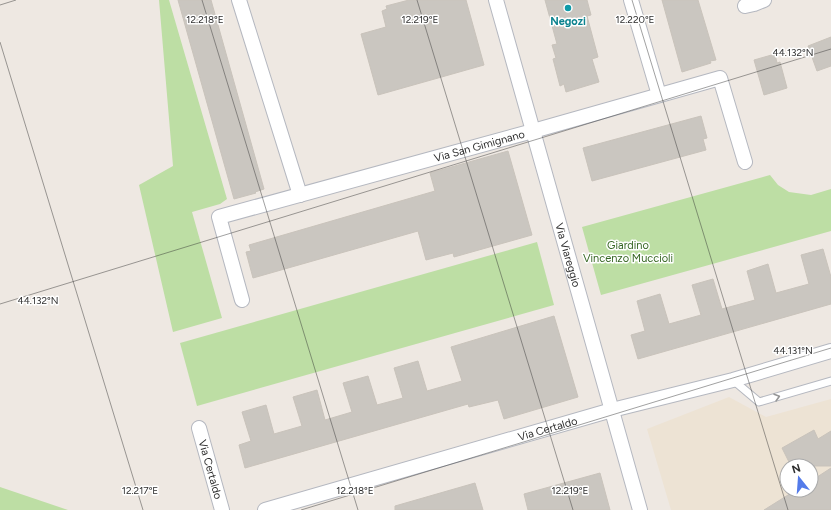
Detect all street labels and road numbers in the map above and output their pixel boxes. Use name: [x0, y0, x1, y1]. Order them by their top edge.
street label: Via San Gimignano: [433, 128, 526, 165]
street label: Via Viareggio: [552, 222, 583, 289]
street label: Via Certaldo: [516, 414, 579, 444]
street label: Via Certaldo: [196, 438, 225, 501]

